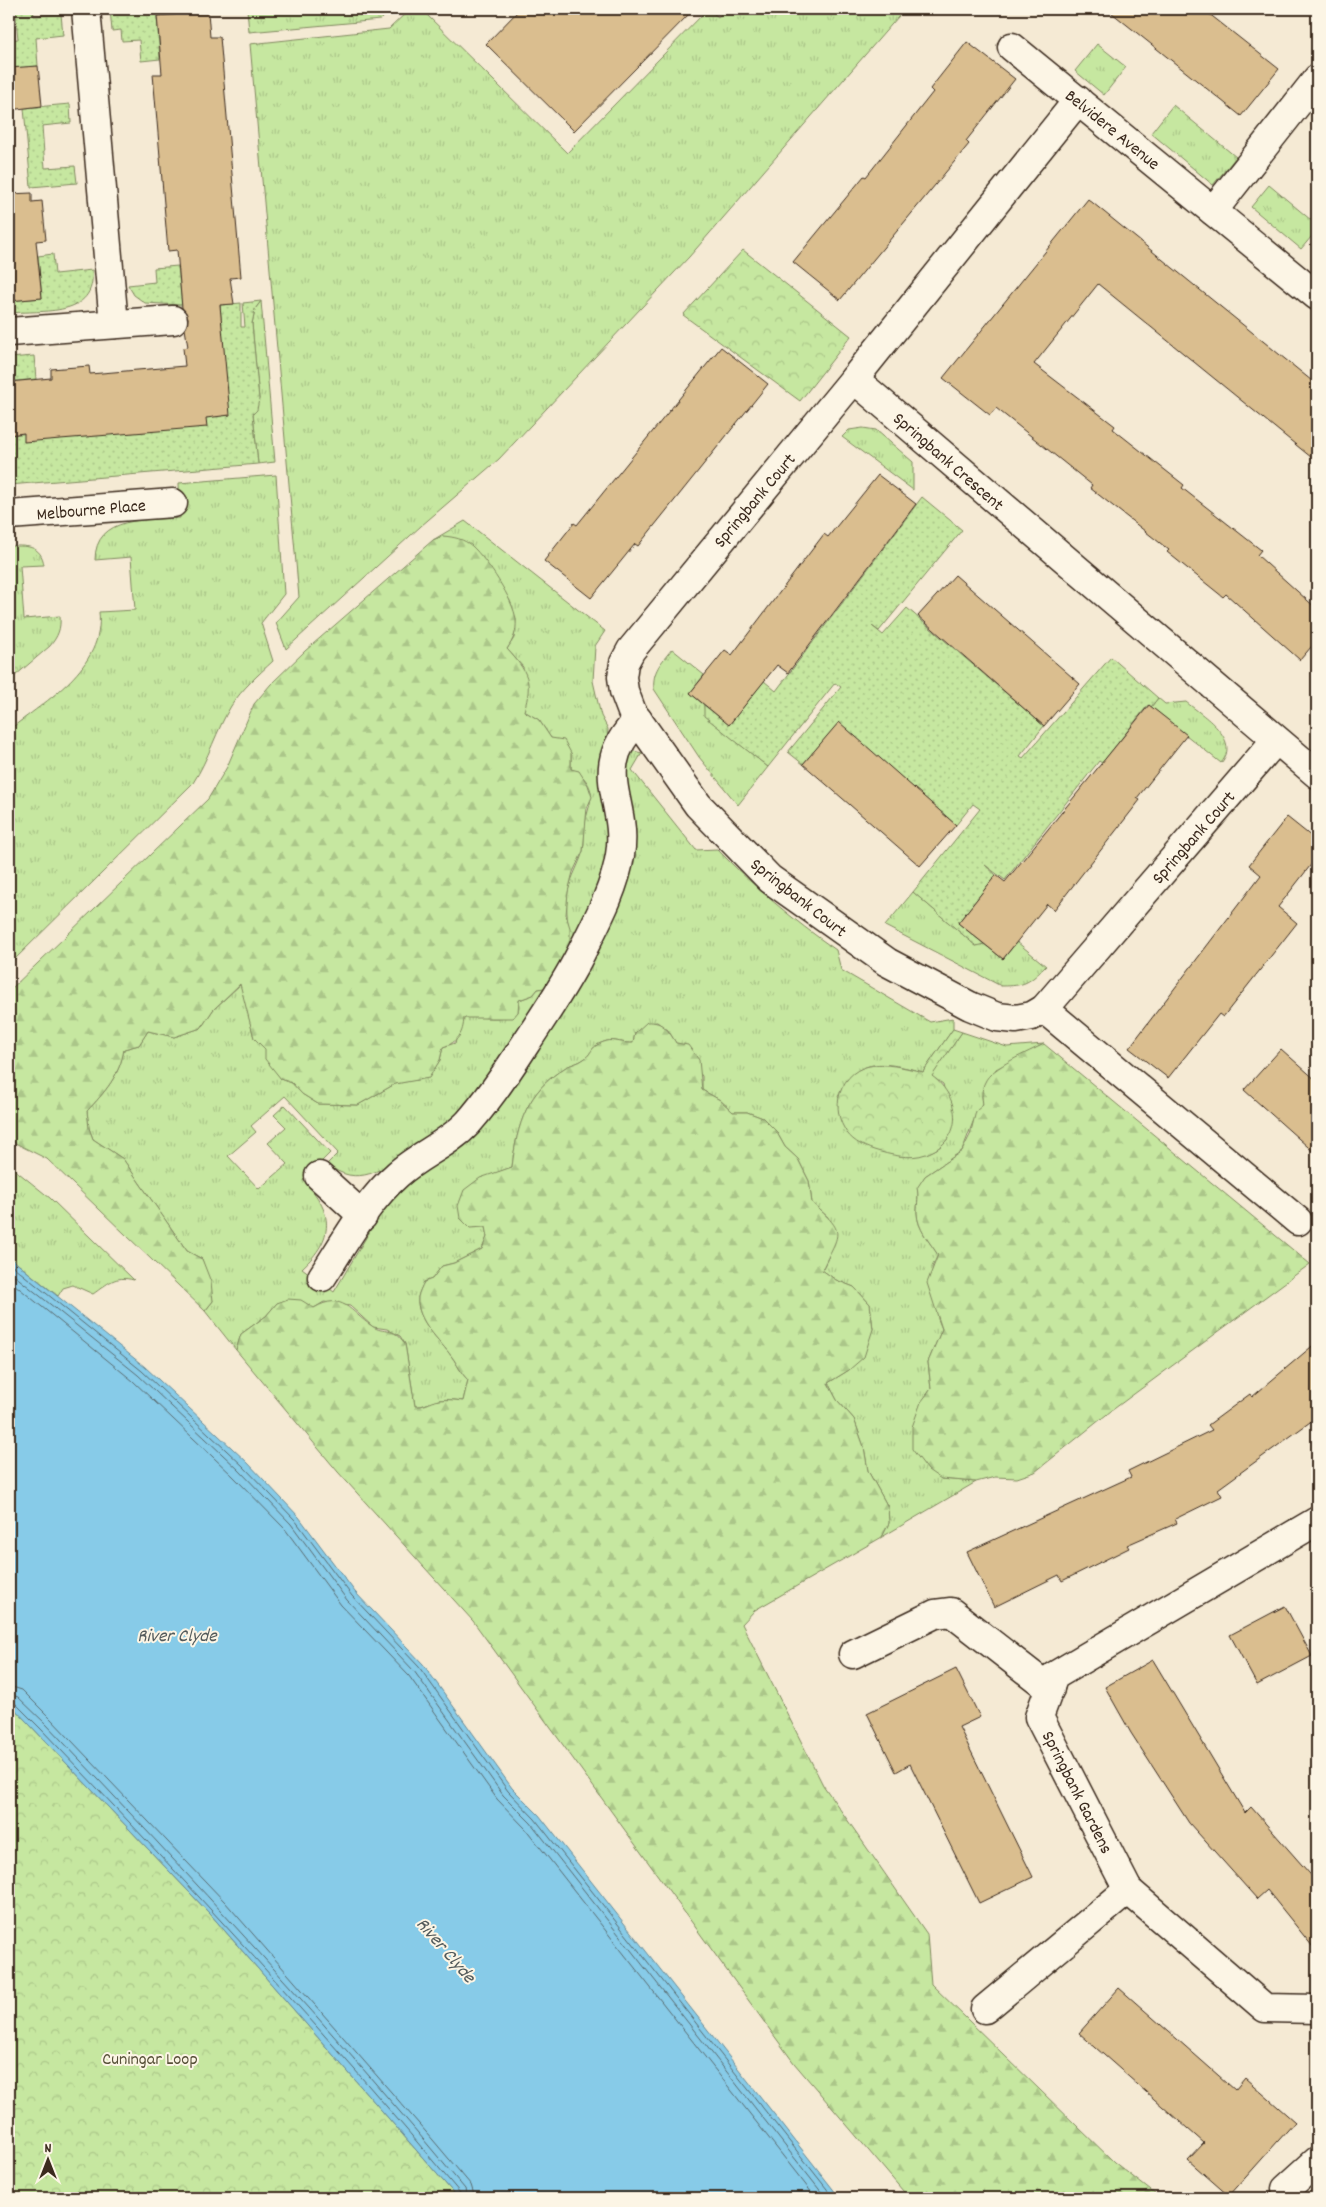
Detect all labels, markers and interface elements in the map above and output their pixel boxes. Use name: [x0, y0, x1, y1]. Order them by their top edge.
street label: Belvidere Avenue: [1059, 85, 1164, 177]
street label: Springbank Crescent: [886, 408, 1009, 518]
street label: Springbank Court: [709, 449, 803, 554]
street label: Melbourne Place: [36, 494, 147, 529]
street label: Springbank Court: [1147, 786, 1243, 891]
street label: Springbank Court: [744, 853, 851, 945]
water label: River Clyde: [137, 1624, 218, 1651]
street label: Springbank Gardens: [1034, 1727, 1118, 1859]
water label: River Clyde: [408, 1913, 482, 1991]
park label: Cuningar Loop: [102, 2048, 198, 2073]
north arrow: [22, 2134, 72, 2184]
text: N: [45, 2139, 52, 2159]

